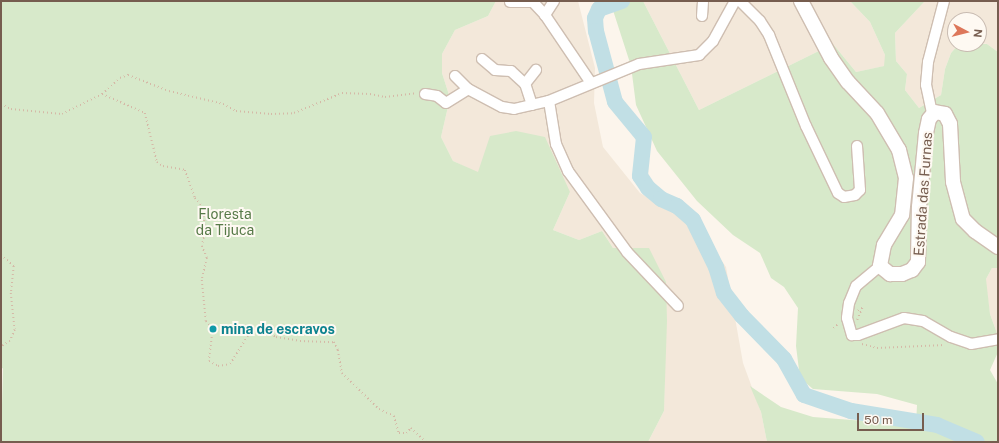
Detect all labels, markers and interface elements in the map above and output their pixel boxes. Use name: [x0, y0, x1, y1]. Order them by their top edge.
north arrow: [947, 12, 987, 52]
text: N: [971, 28, 984, 38]
street label: Estrada das Furnas: [910, 131, 936, 257]
park label: Floresta da Tijuca: [196, 206, 254, 238]
place label: mina de escravos: [221, 321, 335, 337]
marker: mina de escravos: [208, 324, 218, 334]
scale bar: [859, 405, 926, 431]
text: 50 m: [864, 413, 892, 427]

